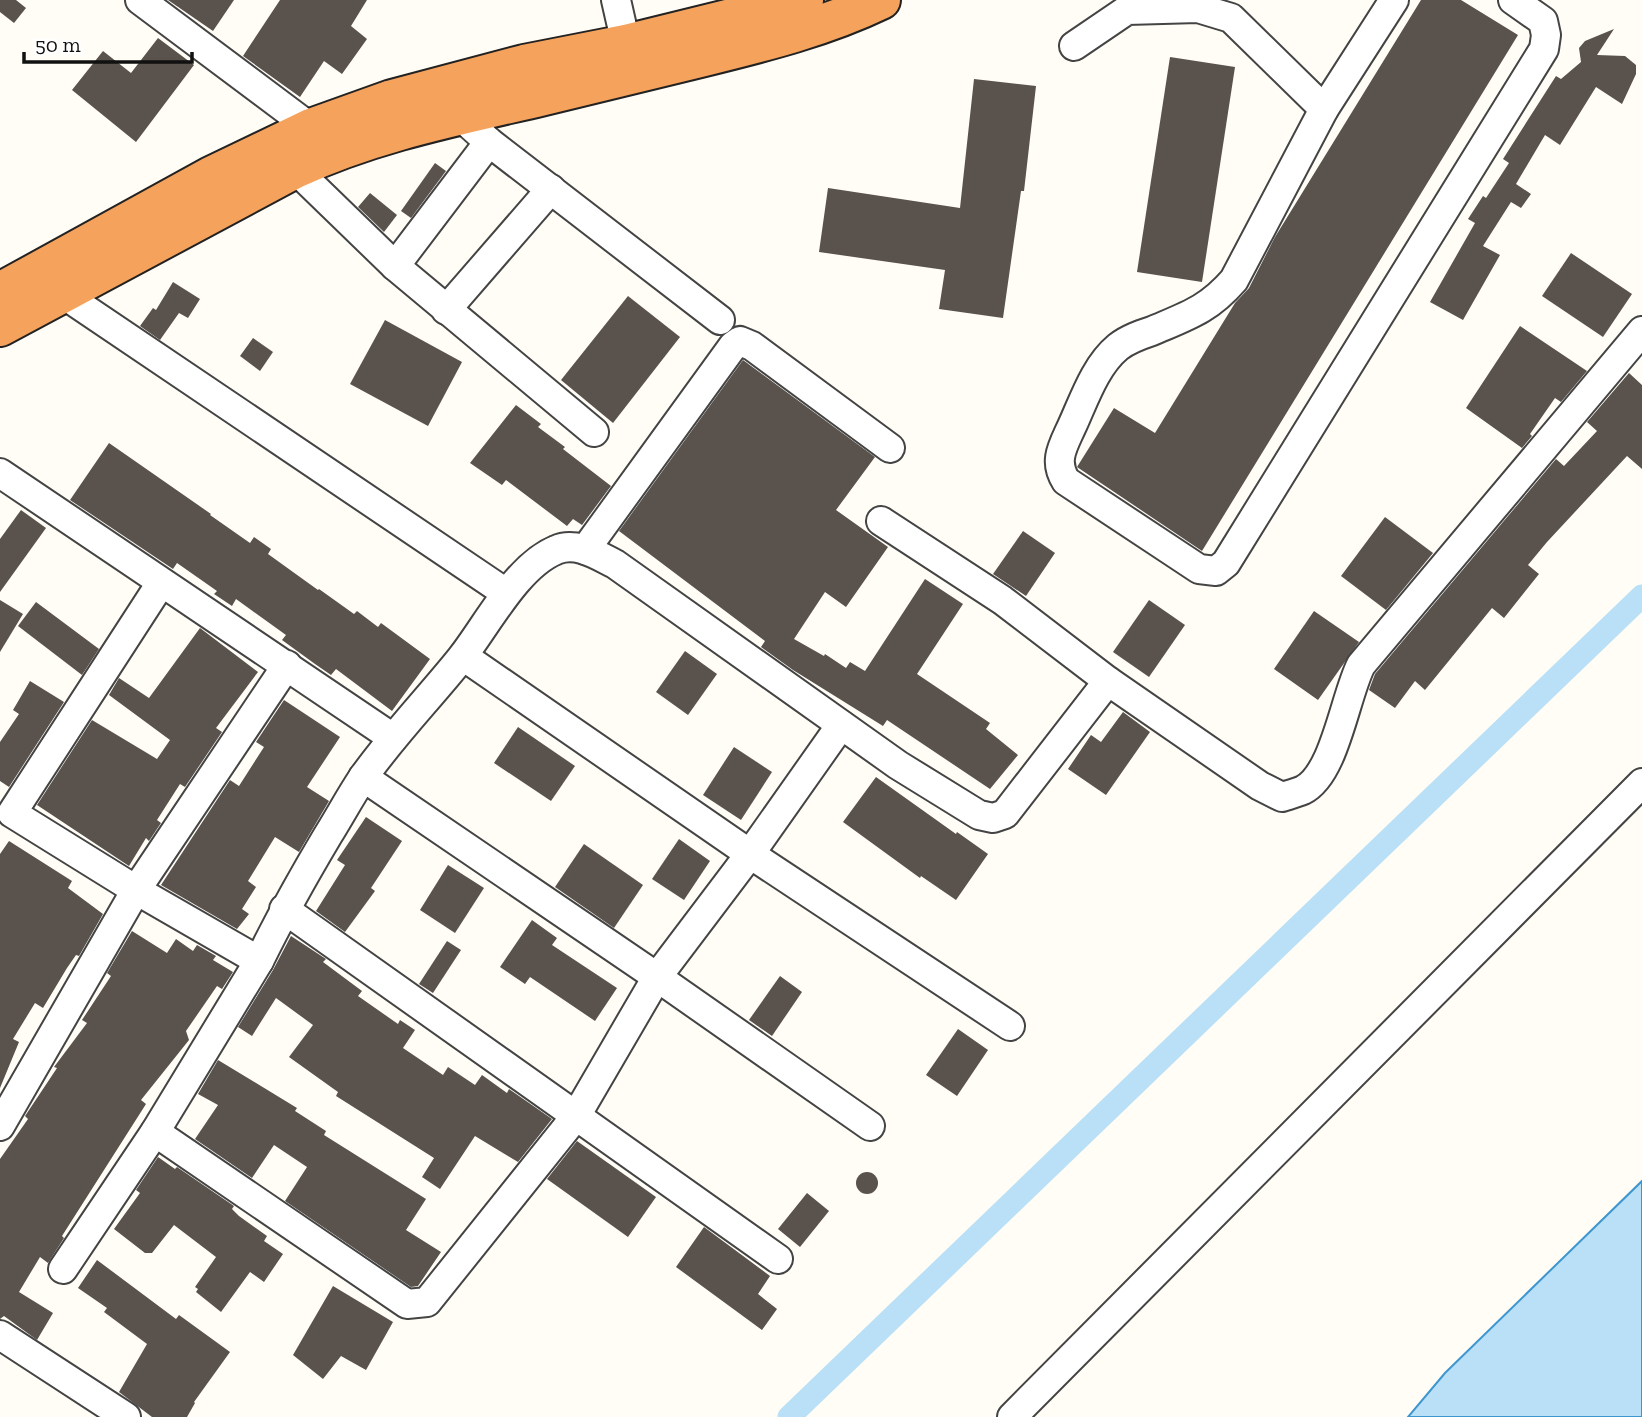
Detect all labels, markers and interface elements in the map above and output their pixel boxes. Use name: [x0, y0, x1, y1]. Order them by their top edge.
scale bar: [24, 21, 192, 65]
text: 50 m: [35, 32, 81, 57]

